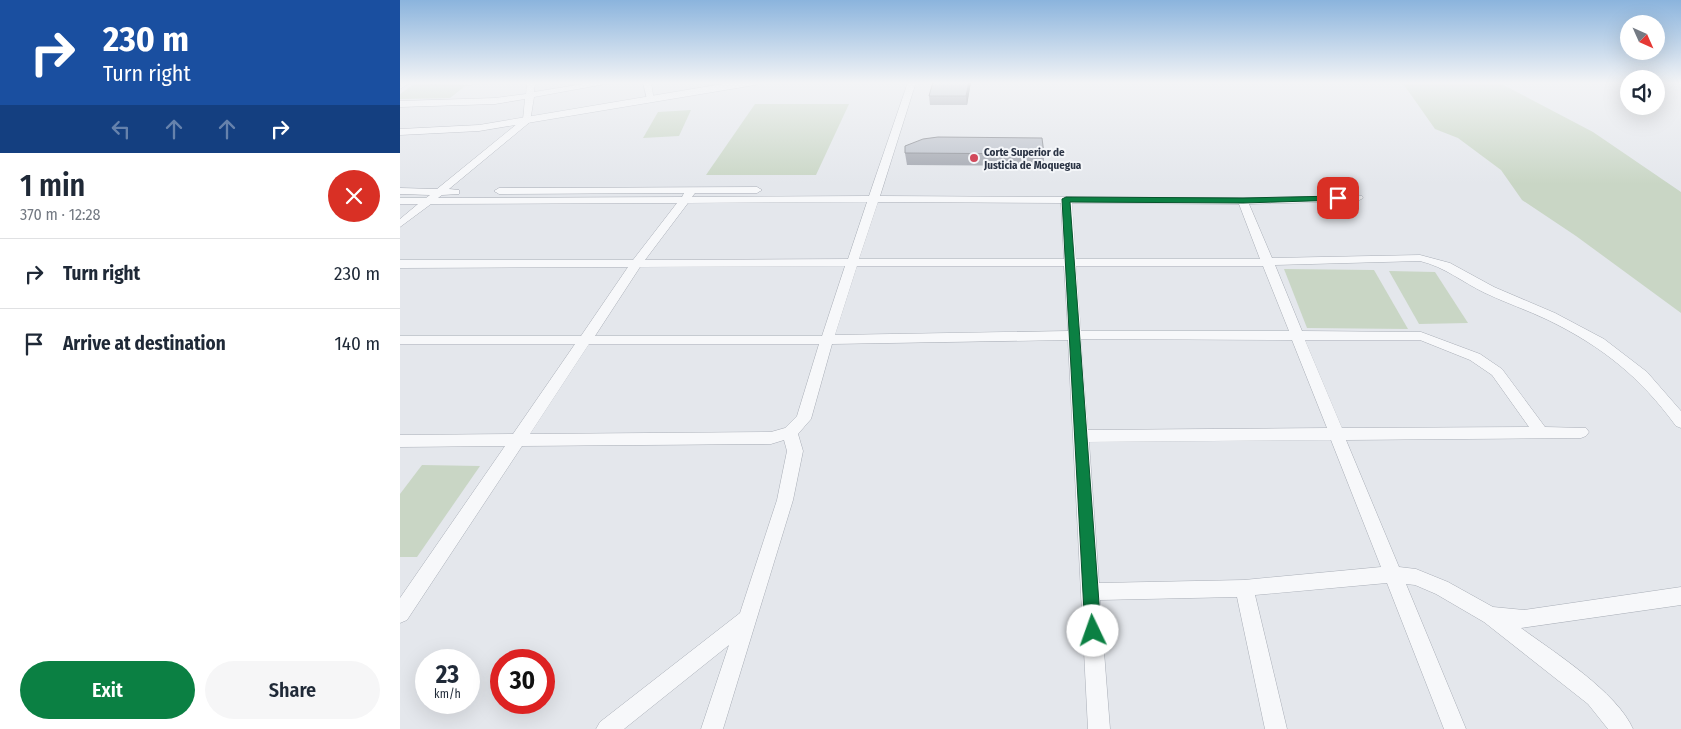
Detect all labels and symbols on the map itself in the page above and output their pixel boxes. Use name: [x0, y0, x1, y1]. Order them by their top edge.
north arrow: [1620, 15, 1665, 60]
place label: Corte Superior de Justicia de Moquegua: [983, 146, 1082, 172]
marker: Corte Superior de Justicia de Moquegua: [968, 152, 980, 164]
pin: [1317, 177, 1359, 219]
position arrow: [1066, 604, 1118, 656]
speed limit sign: 30: [490, 649, 555, 714]

